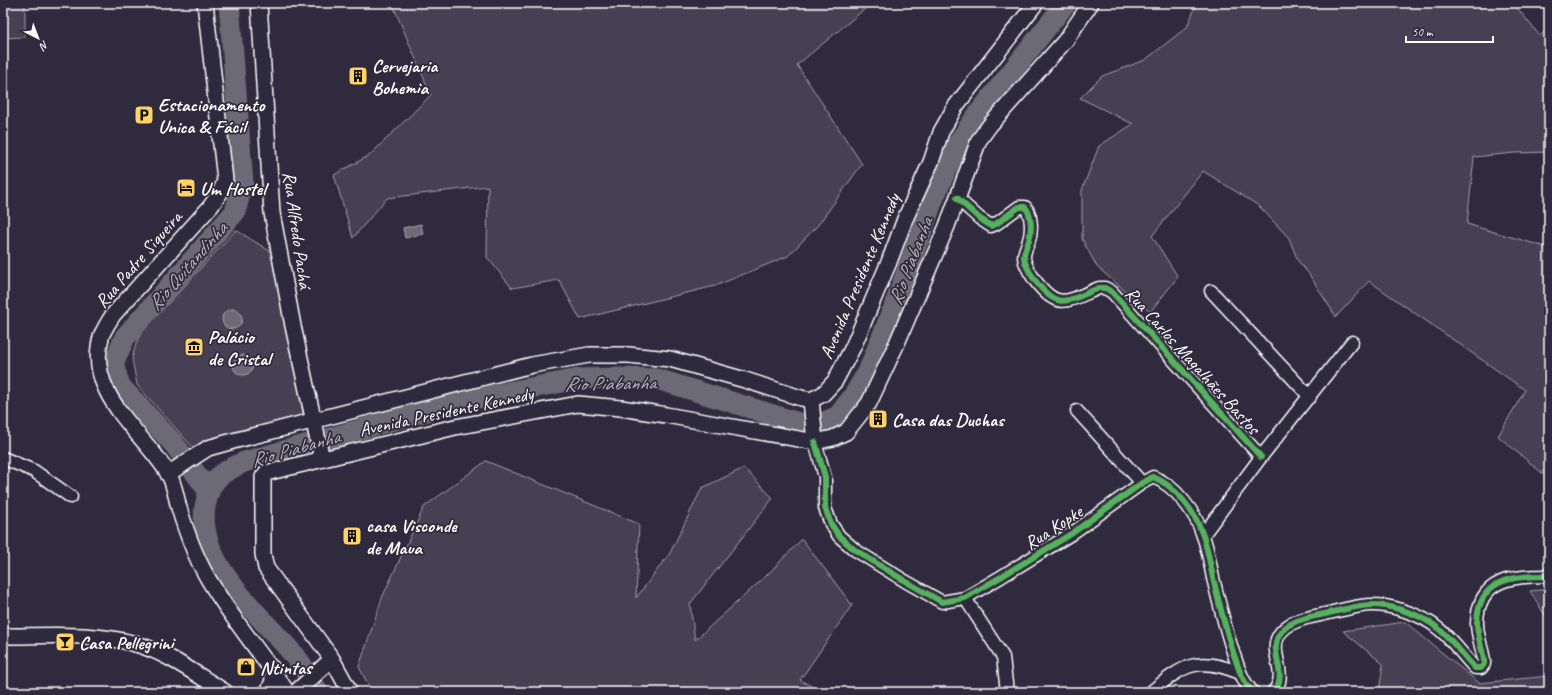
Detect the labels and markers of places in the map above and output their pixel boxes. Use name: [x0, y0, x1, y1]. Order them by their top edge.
place label: Cervejaria Bohemia: [372, 54, 439, 100]
building icon: Cervejaria Bohemia: [347, 65, 369, 87]
place label: Estacionamento Unica & Fácil: [158, 93, 266, 139]
parking icon: Estacionamento Unica & Fácil: [133, 104, 155, 126]
hotel icon: Um Hostel: [175, 177, 197, 199]
place label: Um Hostel: [200, 177, 269, 201]
place label: Palácio de Cristal: [208, 325, 274, 371]
museum icon: Palácio de Cristal: [183, 336, 205, 358]
building icon: Casa das Duchas: [867, 408, 889, 430]
place label: Casa das Duchas: [892, 408, 1006, 432]
place label: casa Visconde de Maua: [366, 514, 458, 560]
building icon: casa Visconde de Maua: [341, 525, 363, 547]
bar icon: Casa Pellegrini: [54, 631, 76, 653]
place label: Casa Pellegrini: [79, 631, 176, 655]
shop icon: Ntintas: [235, 656, 257, 678]
place label: Ntintas: [260, 656, 314, 680]

